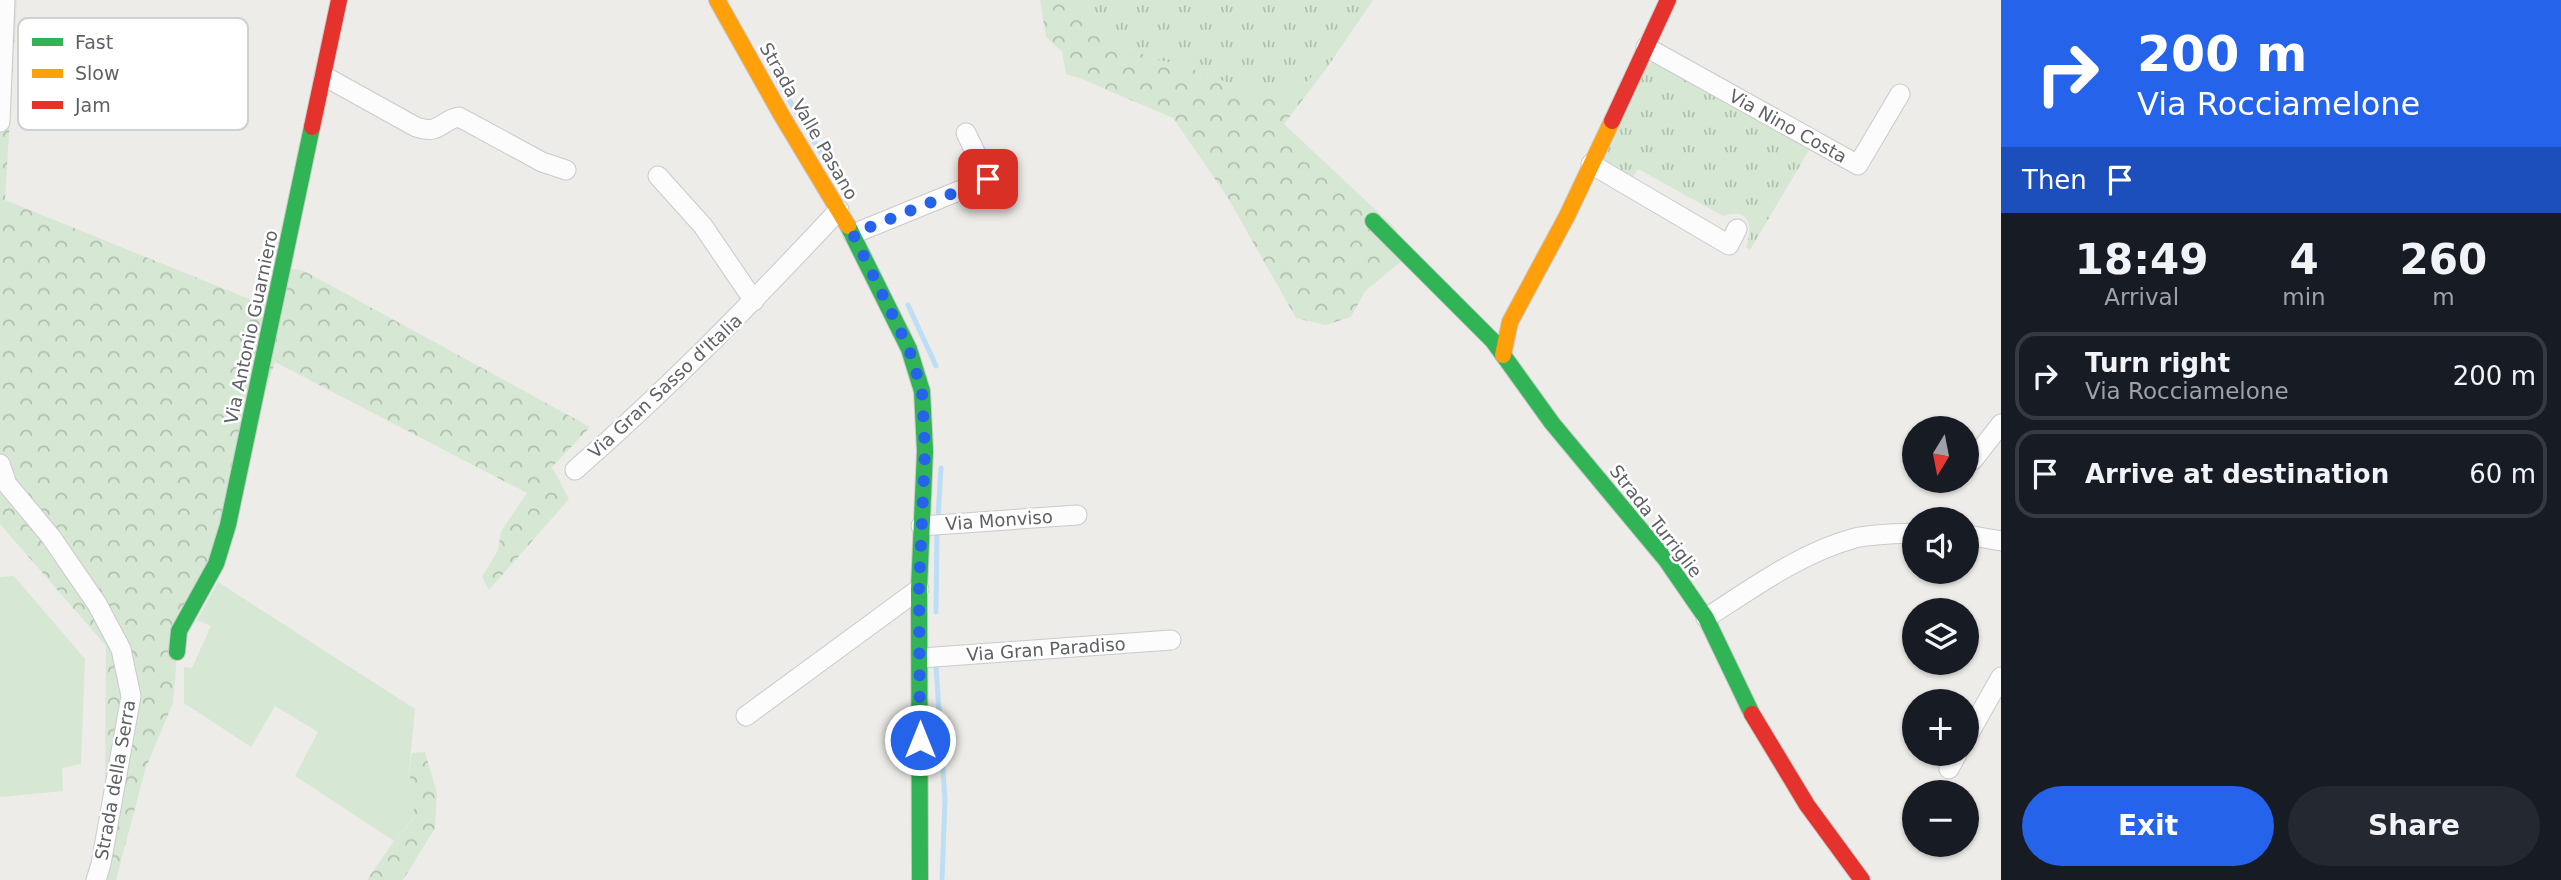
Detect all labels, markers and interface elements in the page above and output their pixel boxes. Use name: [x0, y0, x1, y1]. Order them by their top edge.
legend: [18, 18, 248, 130]
text: 200 m: [2137, 26, 2307, 83]
icon: right: [2022, 28, 2113, 119]
text: Fast: [75, 31, 113, 53]
street label: Strada Valle Pasano: [755, 39, 863, 203]
text: Slow: [75, 62, 120, 84]
street label: Via Nino Costa: [1725, 85, 1851, 167]
text: Via Rocciamelone: [2137, 85, 2420, 123]
text: Jam: [74, 94, 111, 116]
pin: [958, 149, 1018, 209]
icon: arrive: [969, 160, 1007, 198]
icon: arrive: [2101, 161, 2139, 199]
text: Then: [2022, 165, 2087, 195]
street label: Via Antonio Guarniero: [220, 228, 282, 426]
text: 18:49: [2075, 235, 2209, 284]
text: 4: [2289, 235, 2319, 284]
text: 260: [2400, 235, 2487, 284]
text: Arrival: [2104, 284, 2179, 310]
text: min: [2282, 284, 2326, 310]
text: m: [2432, 284, 2455, 310]
street label: Via Gran Sasso d'Italia: [584, 309, 746, 463]
text: Turn right: [2085, 348, 2230, 378]
icon: right: [2026, 357, 2064, 395]
text: 200 m: [2453, 361, 2536, 391]
text: Via Rocciamelone: [2085, 378, 2289, 404]
north arrow: [1902, 416, 1979, 494]
map controls: [1902, 416, 1979, 857]
icon: arrive: [2026, 455, 2064, 493]
text: Arrive at destination: [2085, 459, 2389, 489]
text: 60 m: [2469, 459, 2536, 489]
street label: Strada Turriglie: [1606, 461, 1706, 581]
street label: Via Monviso: [945, 506, 1053, 534]
button: sound: [1902, 507, 1979, 584]
button: layers: [1902, 598, 1979, 675]
street label: Via Gran Paradiso: [966, 633, 1126, 665]
button: +: [1902, 689, 1979, 766]
street label: Strada della Serra: [91, 698, 139, 862]
position arrow: [883, 703, 957, 777]
button: −: [1902, 780, 1979, 857]
button: Exit: [2022, 786, 2274, 866]
button: Share: [2288, 786, 2540, 866]

